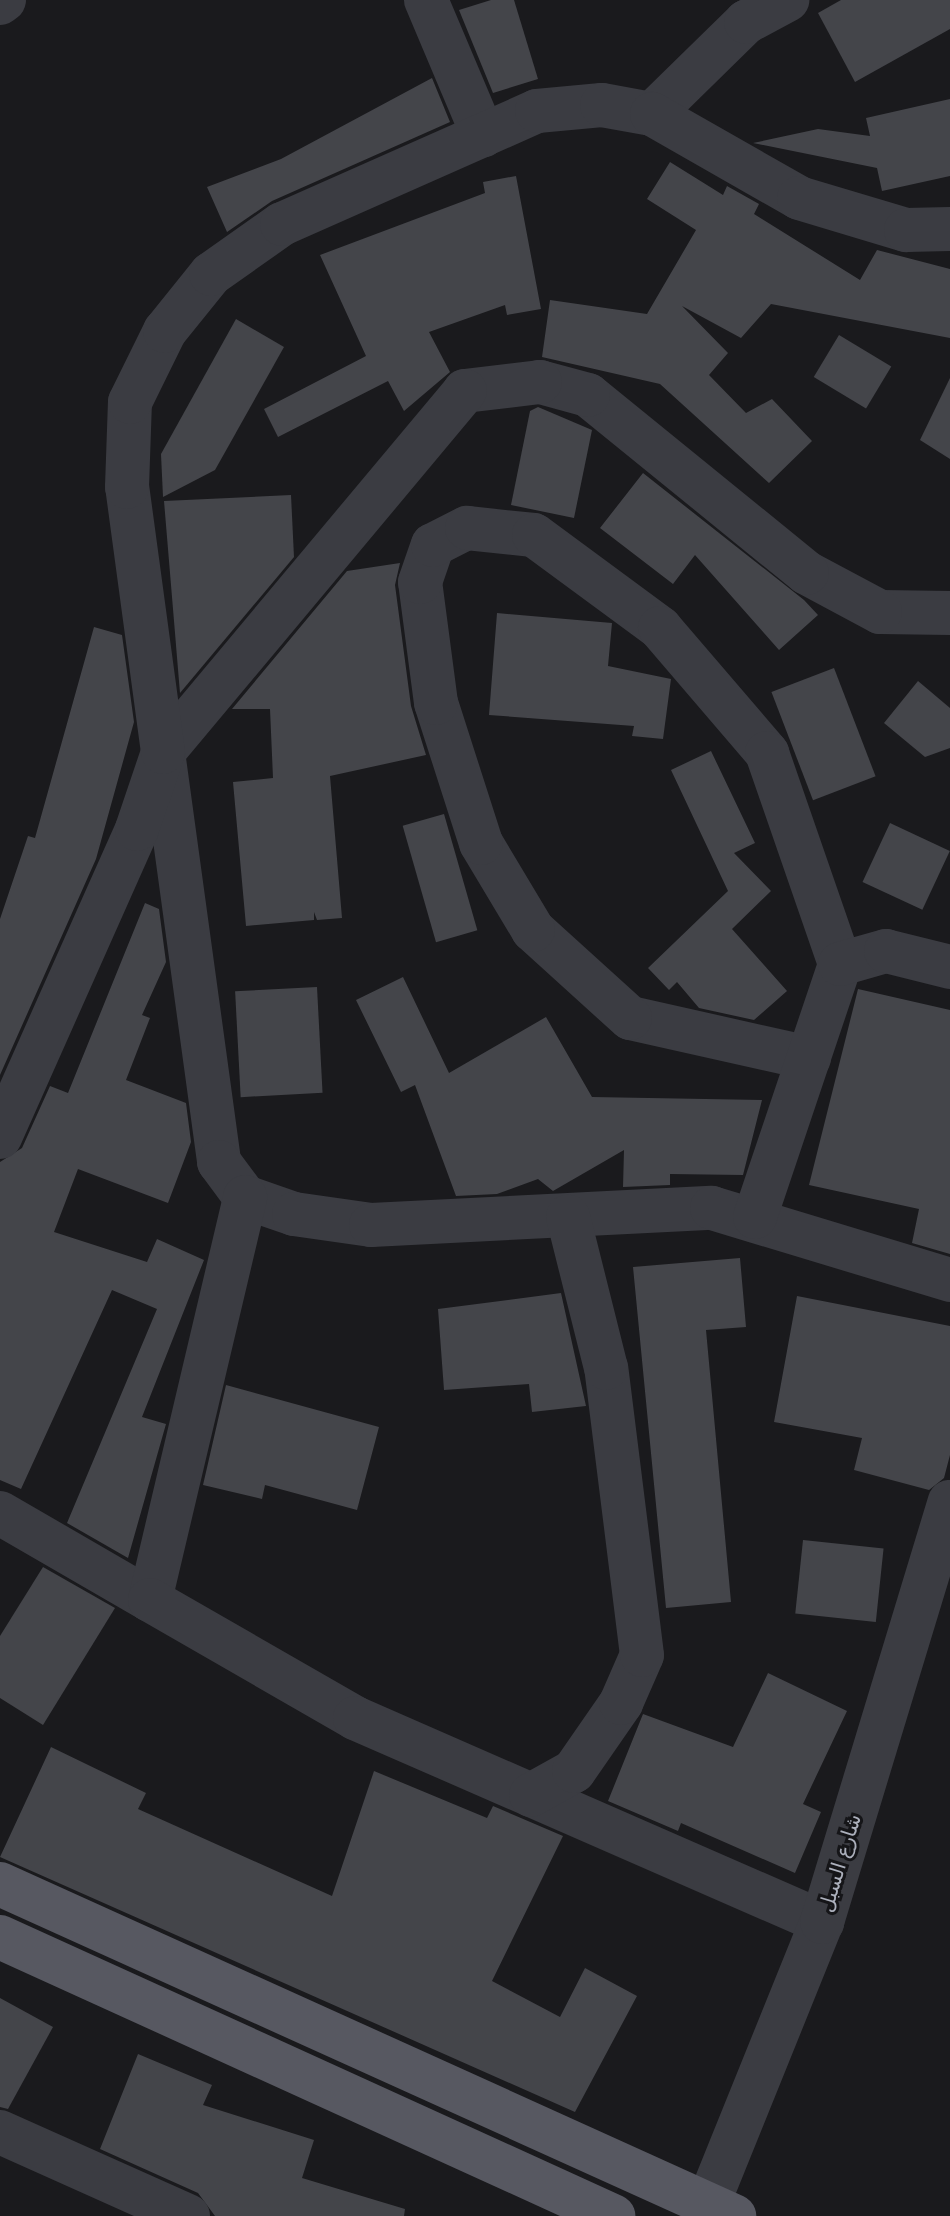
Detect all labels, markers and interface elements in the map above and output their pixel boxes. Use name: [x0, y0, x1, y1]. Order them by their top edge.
street label: شارع السبل: [814, 1811, 866, 1915]

